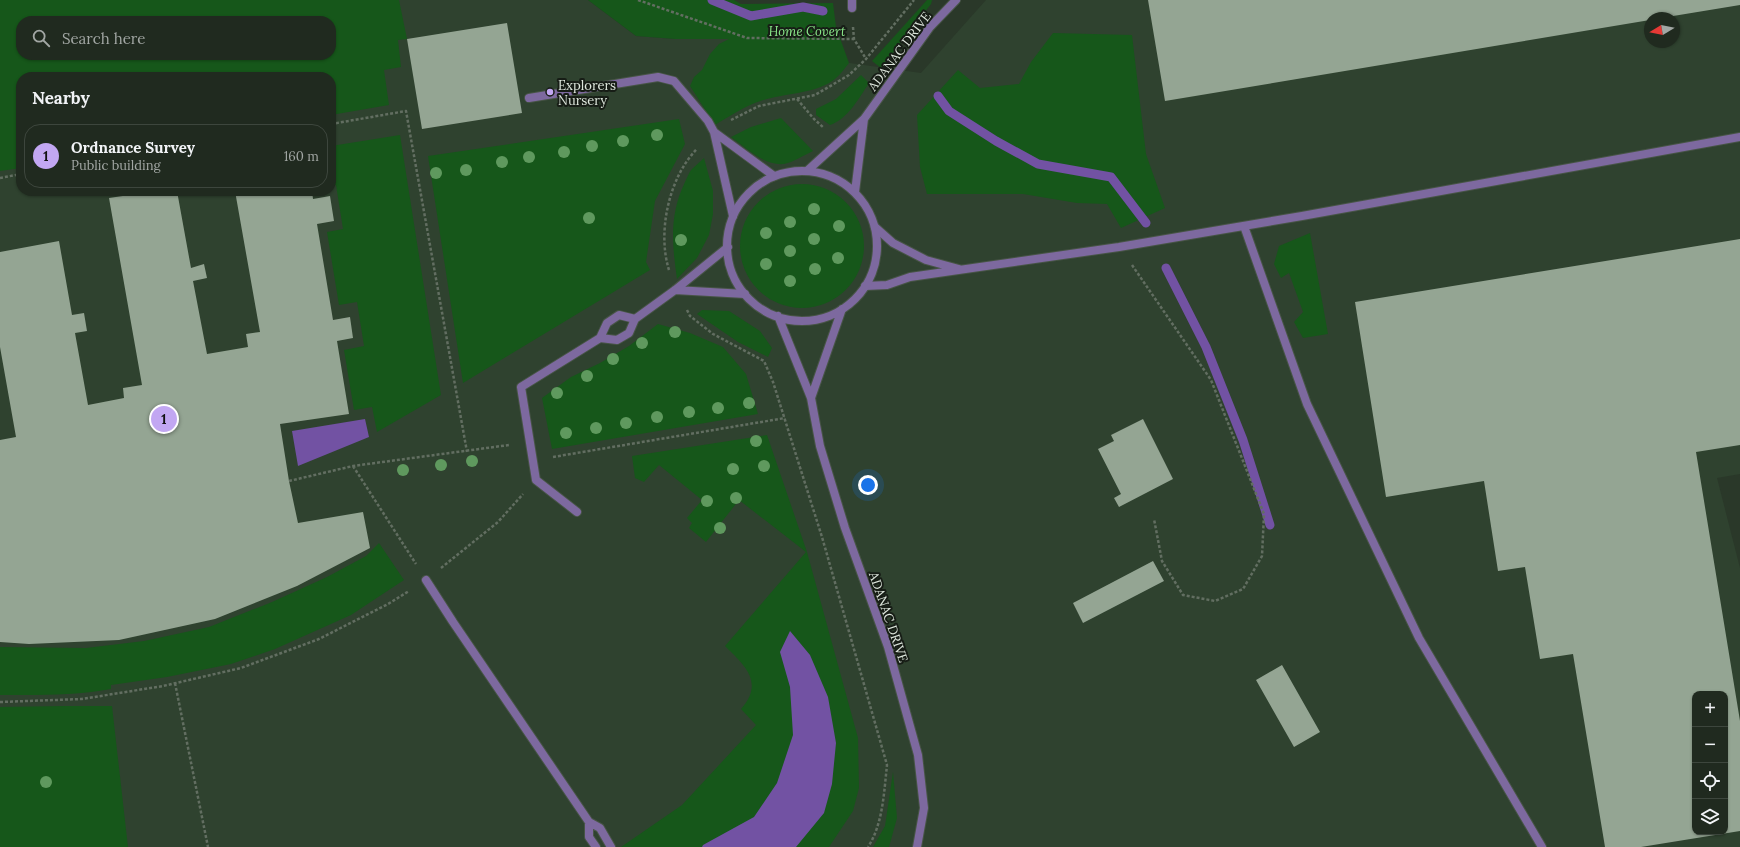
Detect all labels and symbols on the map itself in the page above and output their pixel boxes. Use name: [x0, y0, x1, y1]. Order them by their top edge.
street label: ADANAC DRIVE: [863, 8, 935, 95]
north arrow: [1644, 12, 1680, 48]
park label: Home Covert: [769, 23, 846, 40]
place label: Explorers Nursery: [558, 77, 616, 109]
marker: Explorers Nursery: [545, 87, 555, 97]
pin: 1: [151, 404, 177, 434]
your location: [858, 475, 878, 495]
street label: ADANAC DRIVE: [865, 569, 912, 665]

